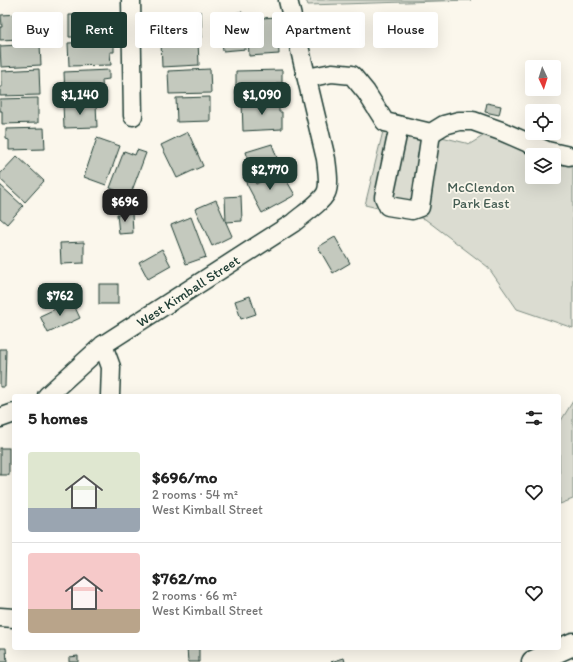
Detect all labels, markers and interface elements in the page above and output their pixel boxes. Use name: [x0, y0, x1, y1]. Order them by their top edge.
chip: Buy: [12, 12, 63, 48]
chip: Rent: [71, 12, 127, 48]
chip: Filters: [135, 12, 202, 48]
chip: New: [210, 12, 264, 48]
chip: Apartment: [272, 12, 365, 48]
chip: House: [373, 12, 438, 48]
north arrow: [525, 60, 561, 96]
map controls: [525, 60, 561, 184]
pin: $1,140: [47, 82, 113, 116]
pin: $1,090: [229, 82, 295, 116]
text: $1,140: [61, 87, 99, 102]
text: $1,090: [243, 87, 281, 102]
button: locate: [525, 104, 561, 140]
button: layers: [525, 148, 561, 184]
pin: $2,770: [237, 157, 303, 191]
text: $2,770: [251, 162, 289, 177]
park label: McClendon Park East: [447, 179, 515, 212]
pin: $696: [101, 189, 149, 223]
text: $696: [111, 194, 139, 209]
street label: West Kimball Street: [134, 252, 243, 331]
pin: $762: [36, 283, 84, 317]
text: $762: [47, 288, 73, 303]
icon: filters: [523, 407, 545, 429]
text: 5 homes: [28, 408, 88, 428]
text: $696/mo: [152, 467, 218, 487]
icon: home: [60, 468, 108, 516]
icon: heart: [523, 481, 545, 503]
text: 2 rooms · 54 m²: [152, 487, 238, 502]
text: West Kimball Street: [152, 502, 263, 517]
text: $762/mo: [152, 568, 217, 588]
icon: home: [60, 569, 108, 617]
icon: heart: [523, 582, 545, 604]
text: 2 rooms · 66 m²: [152, 588, 237, 603]
text: West Kimball Street: [152, 603, 263, 618]

